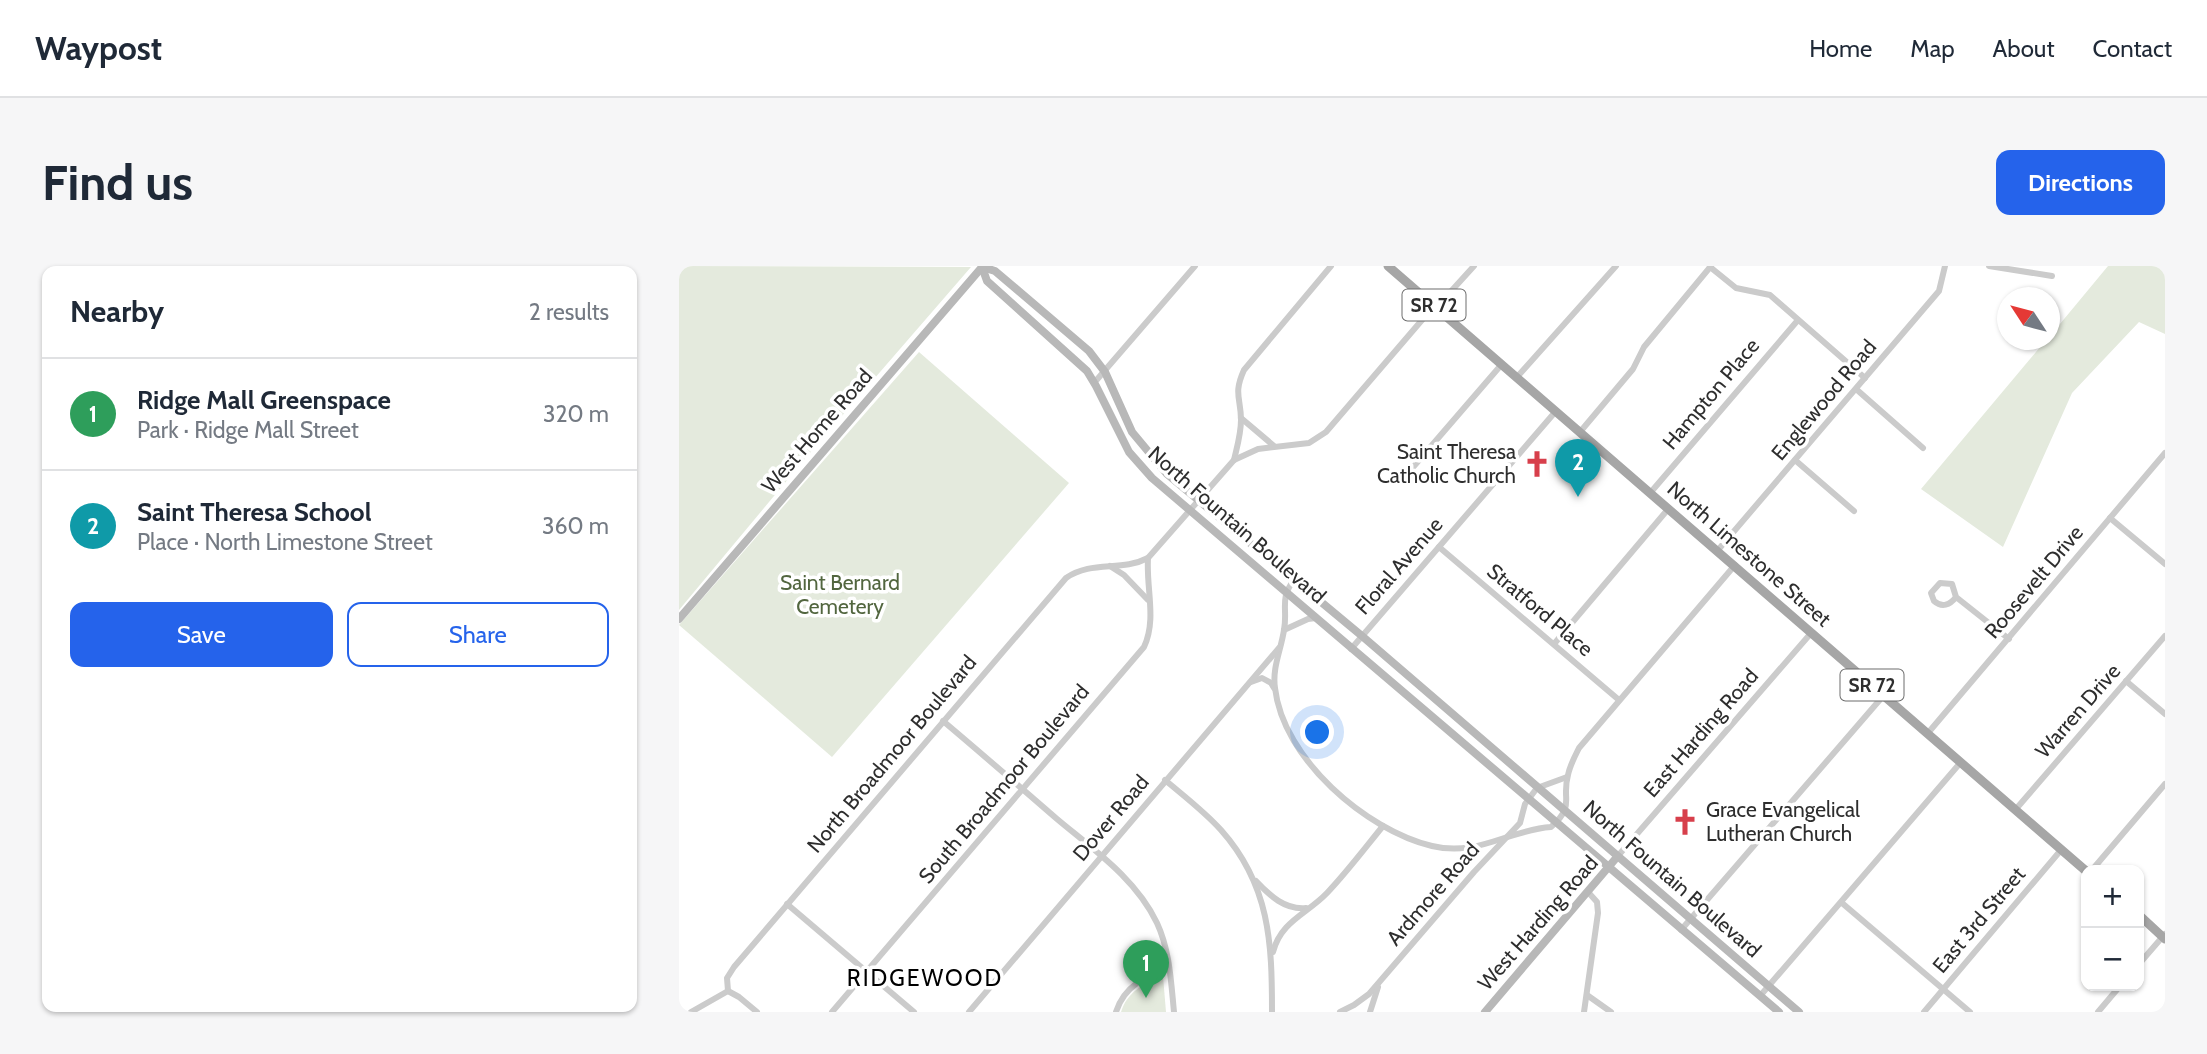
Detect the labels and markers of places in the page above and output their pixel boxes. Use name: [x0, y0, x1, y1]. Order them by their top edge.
place label: Saint Theresa Catholic Church: [1377, 439, 1516, 488]
pin: 2: [1555, 439, 1601, 497]
church icon: Saint Theresa Catholic Church: [1522, 449, 1552, 479]
place label: Grace Evangelical Lutheran Church: [1706, 797, 1860, 846]
church icon: Grace Evangelical Lutheran Church: [1670, 807, 1700, 837]
pin: 1: [1123, 940, 1169, 998]

